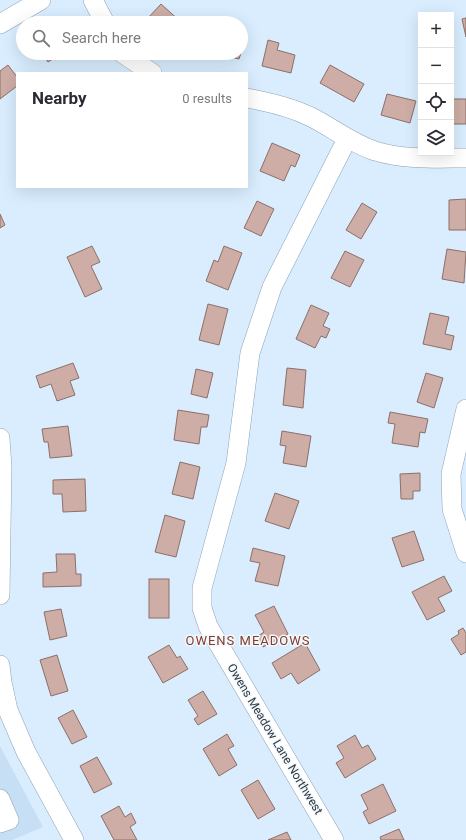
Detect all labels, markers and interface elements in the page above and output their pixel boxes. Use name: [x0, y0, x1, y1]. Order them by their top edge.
map controls: [418, 12, 454, 156]
button: +: [418, 12, 454, 48]
search box: [16, 16, 248, 60]
icon: search: [30, 27, 52, 49]
text: Search here: [62, 29, 141, 47]
button: −: [418, 48, 454, 84]
button: locate: [418, 84, 454, 120]
text: Nearby: [32, 88, 87, 108]
text: 0 results: [182, 91, 232, 106]
button: layers: [418, 120, 454, 156]
district label: OWENS MEADOWS: [185, 633, 311, 648]
street label: Owens Meadow Lane Northwest: [224, 661, 326, 817]

